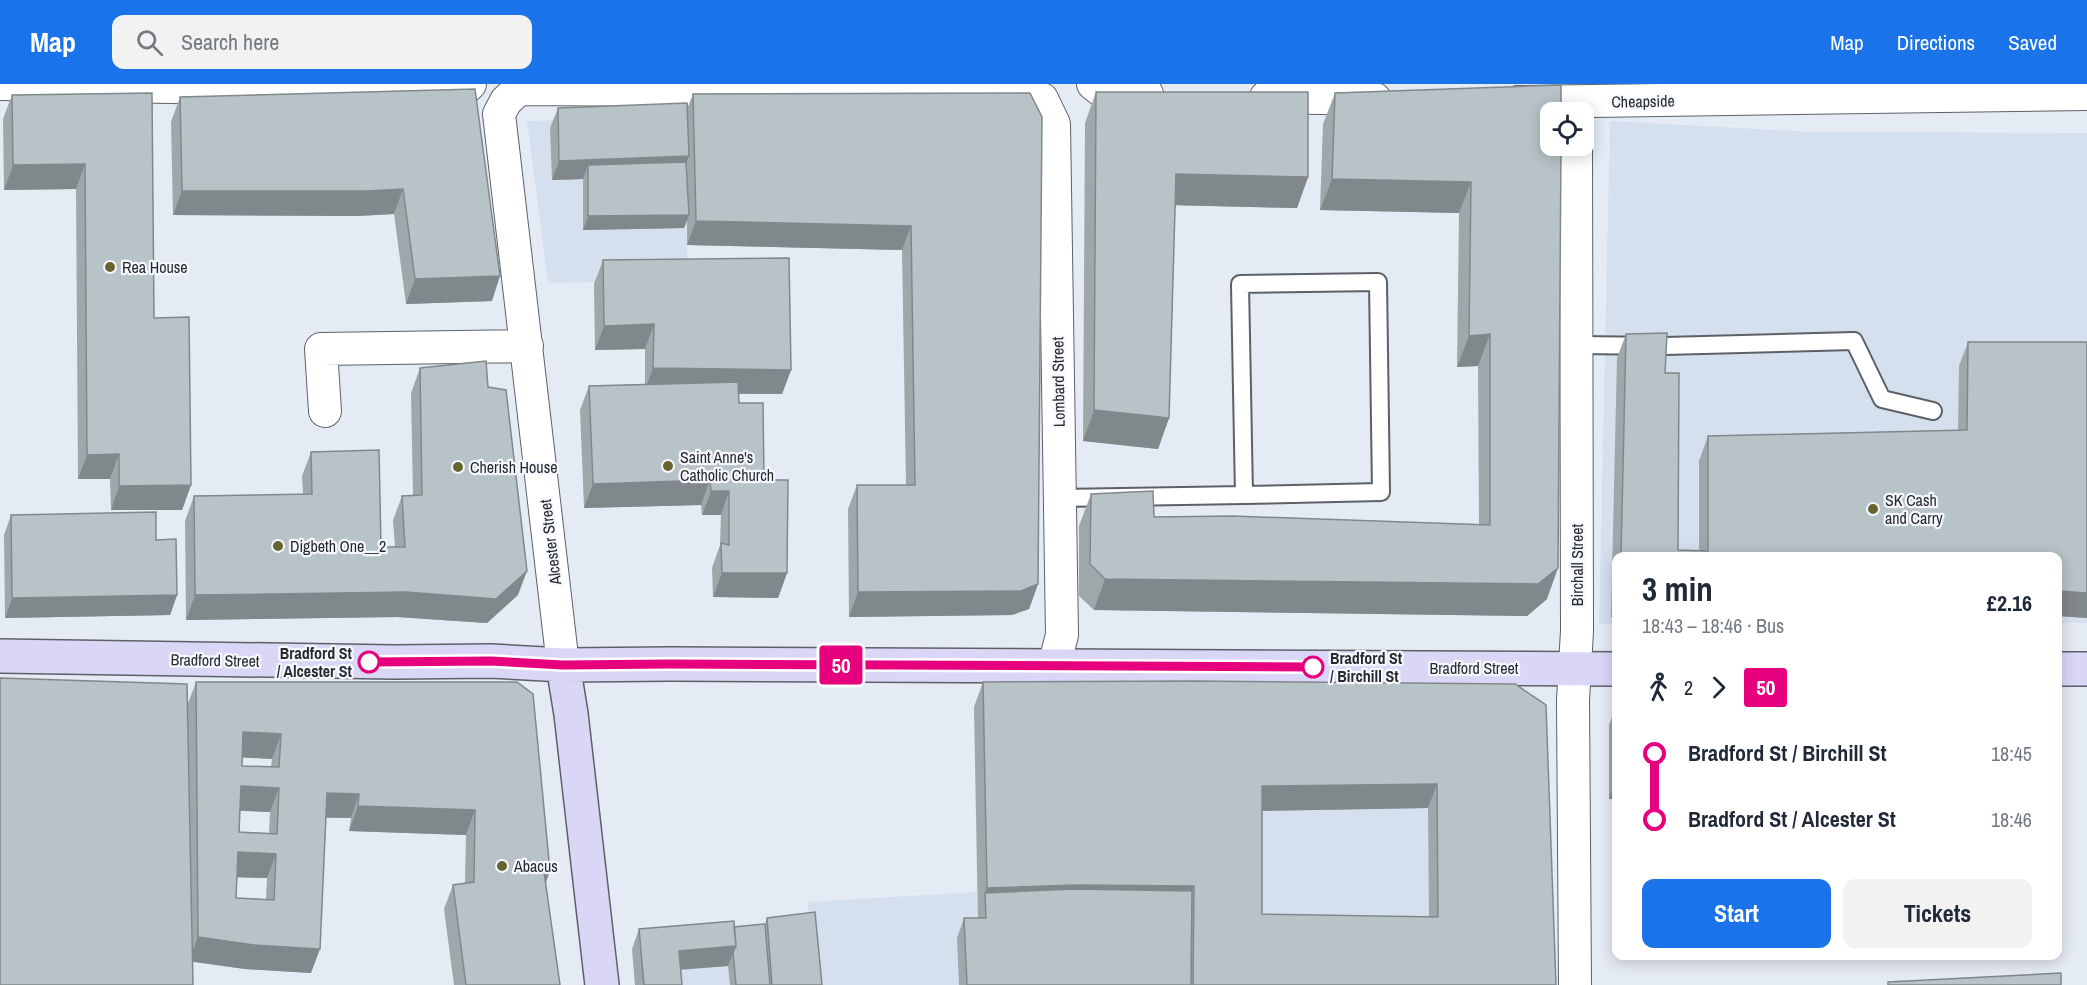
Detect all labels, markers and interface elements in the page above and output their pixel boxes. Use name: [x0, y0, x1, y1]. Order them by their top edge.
search box: [112, 15, 532, 69]
text: Map: [30, 23, 76, 61]
icon: search: [133, 26, 166, 59]
text: Search here: [181, 27, 279, 57]
text: Map: [1830, 28, 1864, 57]
text: Directions: [1897, 28, 1975, 57]
text: Saved: [2008, 28, 2057, 57]
street label: Cheapside: [1611, 89, 1675, 113]
map controls: [1540, 102, 1594, 156]
button: locate: [1540, 102, 1594, 156]
place label: Rea House: [122, 256, 188, 278]
marker: Rea House: [103, 260, 117, 274]
street label: Lombard Street: [1046, 336, 1070, 427]
place label: Saint Anne's Catholic Church: [680, 446, 774, 486]
place label: Cherish House: [470, 456, 558, 478]
marker: Saint Anne's Catholic Church: [661, 459, 675, 473]
marker: Cherish House: [451, 460, 465, 474]
place label: SK Cash and Carry: [1885, 489, 1943, 529]
street label: Alcester Street: [534, 498, 566, 587]
marker: SK Cash and Carry: [1866, 502, 1880, 516]
street label: Birchall Street: [1566, 523, 1588, 606]
place label: Digbeth One__2: [290, 535, 386, 557]
marker: Digbeth One__2: [271, 539, 285, 553]
text: 3 min: [1642, 567, 1713, 611]
text: £2.16: [1987, 588, 2032, 618]
text: 18:43 – 18:46 · Bus: [1642, 612, 1784, 639]
place label: Bradford St / Alcester St: [277, 642, 353, 682]
line badge: 50: [814, 646, 868, 684]
place label: Bradford St / Birchill St: [1330, 647, 1403, 687]
street label: Bradford Street: [170, 648, 260, 672]
marker: Bradford St / Alcester St: [358, 651, 380, 673]
text: 50: [831, 651, 851, 680]
marker: Bradford St / Birchill St: [1302, 656, 1324, 678]
street label: Bradford Street: [1430, 657, 1519, 679]
icon: walk: [1642, 671, 1675, 704]
icon: forward: [1702, 671, 1735, 704]
text: 50: [1756, 673, 1775, 702]
text: 2: [1684, 674, 1693, 701]
text: Bradford St / Birchill St: [1688, 738, 1887, 768]
text: 18:45: [1991, 740, 2032, 767]
text: Bradford St / Alcester St: [1688, 804, 1896, 834]
text: 18:46: [1991, 806, 2032, 833]
place label: Abacus: [513, 855, 558, 877]
marker: Abacus: [495, 859, 509, 873]
button: Start: [1642, 879, 1831, 948]
button: Tickets: [1843, 879, 2032, 948]

